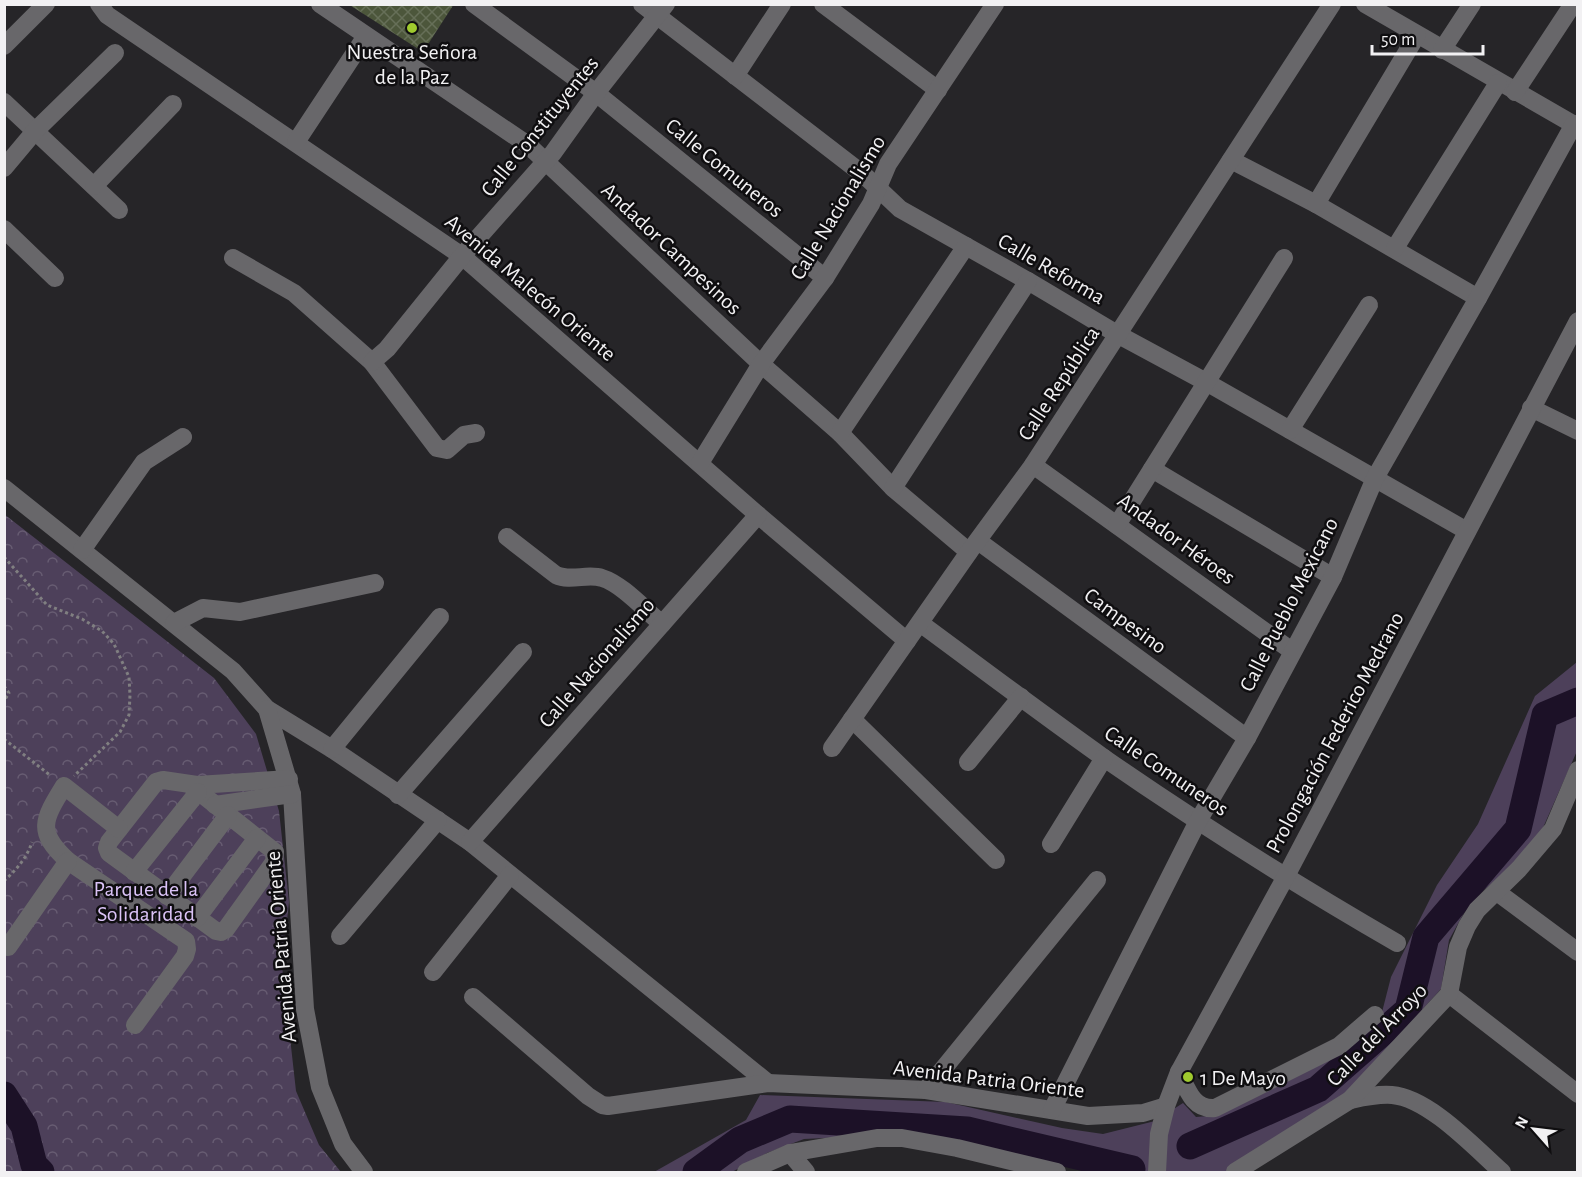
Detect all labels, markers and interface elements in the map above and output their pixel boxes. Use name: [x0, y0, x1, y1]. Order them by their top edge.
scale bar: [1372, 18, 1483, 56]
marker: Nuestra Señora de la Paz: [405, 21, 419, 35]
text: 50 m: [1381, 31, 1415, 49]
place label: Nuestra Señora de la Paz: [346, 41, 478, 88]
street label: Calle Constituyentes: [477, 52, 603, 201]
street label: Calle Comuneros: [662, 114, 787, 222]
street label: Calle Nacionalismo: [786, 131, 890, 284]
street label: Andador Campesinos: [597, 179, 745, 319]
street label: Avenida Malecón Oriente: [441, 210, 620, 365]
street label: Calle Reforma: [994, 229, 1109, 308]
street label: Calle República: [1014, 323, 1104, 444]
street label: Andador Héroes: [1114, 489, 1239, 589]
street label: Calle Pueblo Mexicano: [1235, 514, 1342, 695]
street label: Campesino: [1080, 584, 1171, 658]
street label: Calle Nacionalismo: [535, 593, 659, 732]
street label: Prolongación Federico Medrano: [1262, 608, 1408, 857]
street label: Calle Comuneros: [1101, 721, 1232, 820]
street label: Avenida Patria Oriente: [262, 850, 300, 1044]
park label: Parque de la Solidaridad: [94, 878, 198, 925]
street label: Calle del Arroyo: [1322, 979, 1431, 1091]
street label: Avenida Patria Oriente: [892, 1056, 1086, 1102]
place label: 1 De Mayo: [1200, 1067, 1286, 1089]
marker: 1 De Mayo: [1181, 1070, 1195, 1084]
north arrow: [1504, 1099, 1564, 1159]
text: N: [1512, 1114, 1531, 1131]

